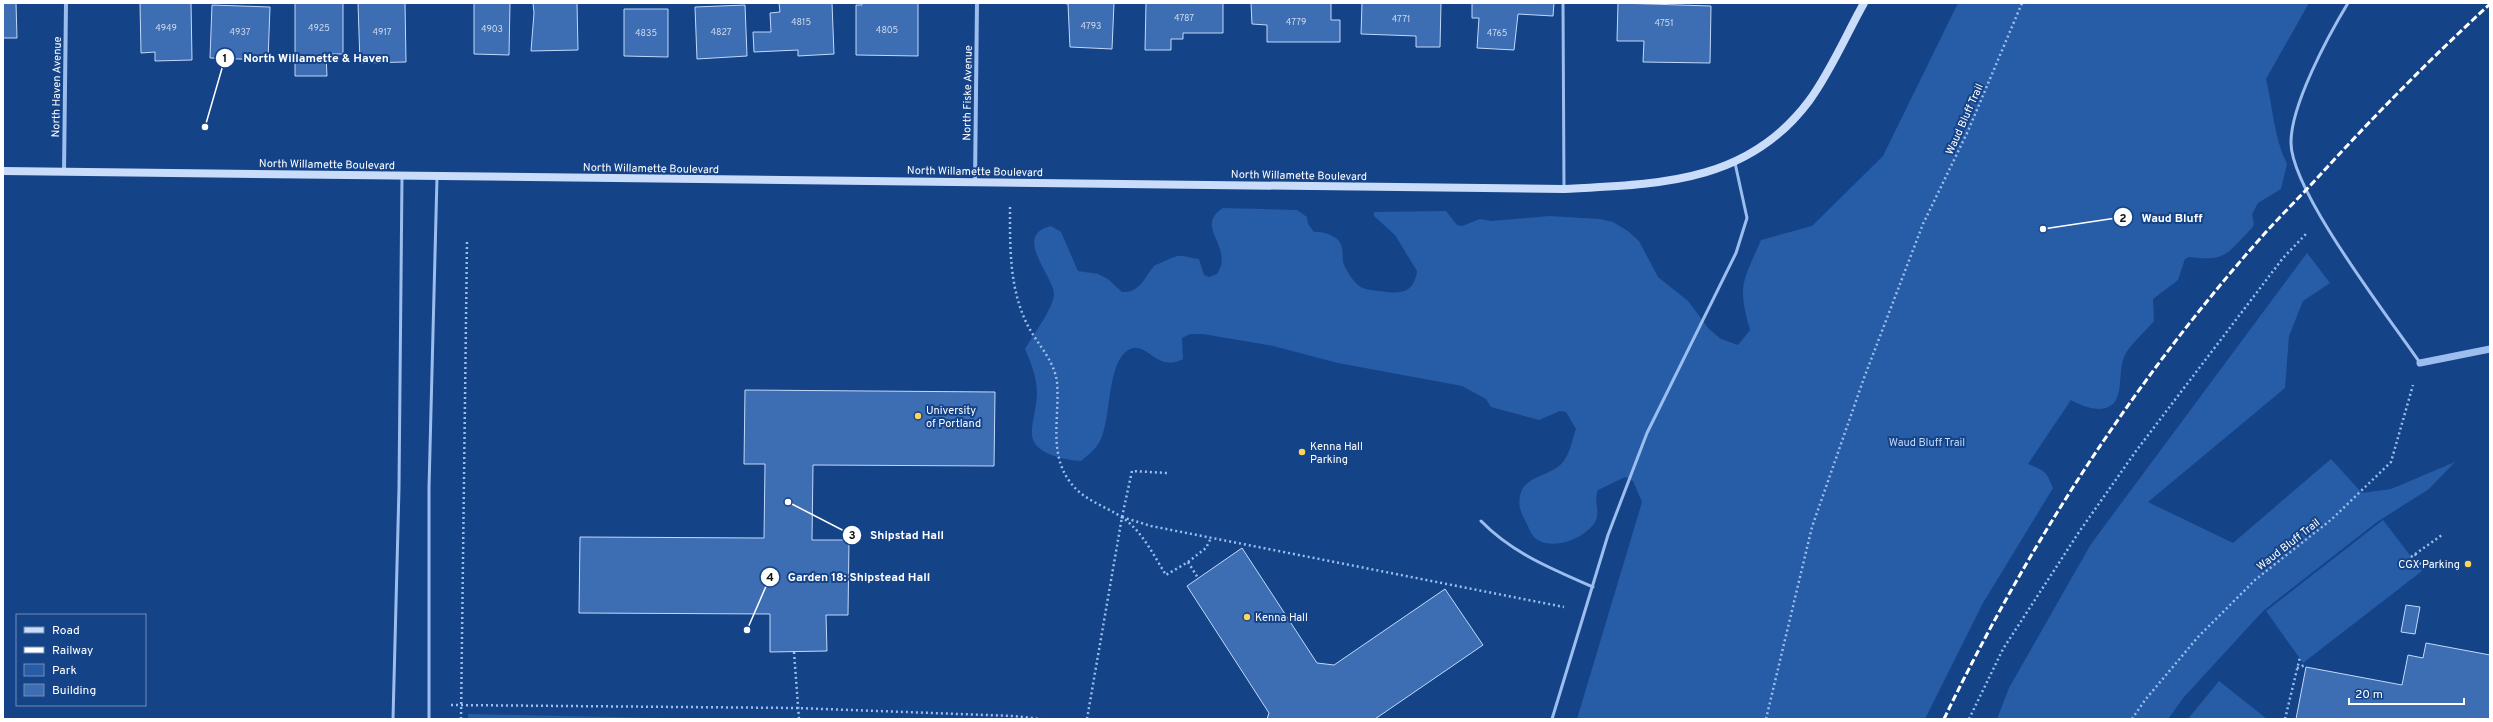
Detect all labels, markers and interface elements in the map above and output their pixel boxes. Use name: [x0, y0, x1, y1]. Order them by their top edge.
house number: 4787: [1174, 13, 1194, 24]
house number: 4771: [1392, 14, 1410, 25]
house number: 4815: [791, 17, 811, 28]
house number: 4779: [1286, 17, 1306, 28]
house number: 4751: [1654, 18, 1674, 29]
house number: 4793: [1081, 21, 1102, 32]
house number: 4949: [155, 23, 177, 34]
house number: 4925: [308, 23, 330, 34]
house number: 4903: [481, 24, 503, 35]
house number: 4805: [876, 25, 898, 36]
house number: 4937: [230, 27, 251, 38]
house number: 4917: [373, 27, 392, 38]
house number: 4827: [710, 27, 732, 38]
house number: 4835: [635, 28, 657, 39]
house number: 4765: [1487, 28, 1507, 39]
street label: North Haven Avenue: [49, 36, 65, 138]
street label: North Fiske Avenue: [960, 45, 976, 141]
callout: North Willamette & Haven: [215, 46, 397, 70]
text: 1: [223, 51, 227, 67]
text: North Willamette & Haven: [243, 51, 389, 67]
street label: Waud Bluff Trail: [1943, 82, 1987, 157]
street label: North Willamette Boulevard: [259, 157, 395, 173]
street label: North Willamette Boulevard: [583, 161, 719, 177]
street label: North Willamette Boulevard: [907, 164, 1043, 180]
street label: North Willamette Boulevard: [1231, 168, 1367, 184]
callout: Waud Bluff: [2113, 205, 2210, 229]
text: 2: [2119, 211, 2127, 227]
text: Waud Bluff: [2142, 211, 2203, 227]
place label: University of Portland: [926, 404, 981, 431]
marker: University of Portland: [913, 411, 923, 421]
park label: Waud Bluff Trail: [1889, 436, 1965, 450]
place label: Kenna Hall Parking: [1310, 440, 1363, 467]
marker: Kenna Hall Parking: [1297, 447, 1307, 457]
street label: Waud Bluff Trail: [2254, 516, 2323, 574]
callout: Shipstad Hall: [842, 523, 952, 547]
text: 3: [848, 528, 856, 544]
text: Shipstad Hall: [870, 528, 944, 544]
place label: CGX Parking: [2398, 558, 2460, 572]
marker: CGX Parking: [2463, 559, 2473, 569]
callout: Garden 18: Shipstead Hall: [760, 565, 938, 589]
text: 4: [766, 570, 774, 586]
text: Garden 18: Shipstead Hall: [788, 570, 930, 586]
place label: Kenna Hall: [1255, 611, 1308, 625]
marker: Kenna Hall: [1242, 612, 1252, 622]
legend: [16, 614, 146, 706]
text: Road: [52, 623, 80, 639]
text: Railway: [52, 643, 93, 659]
text: Park: [52, 663, 77, 679]
scale bar: [2349, 680, 2464, 706]
text: Building: [52, 683, 96, 699]
text: 20 m: [2355, 687, 2383, 703]

